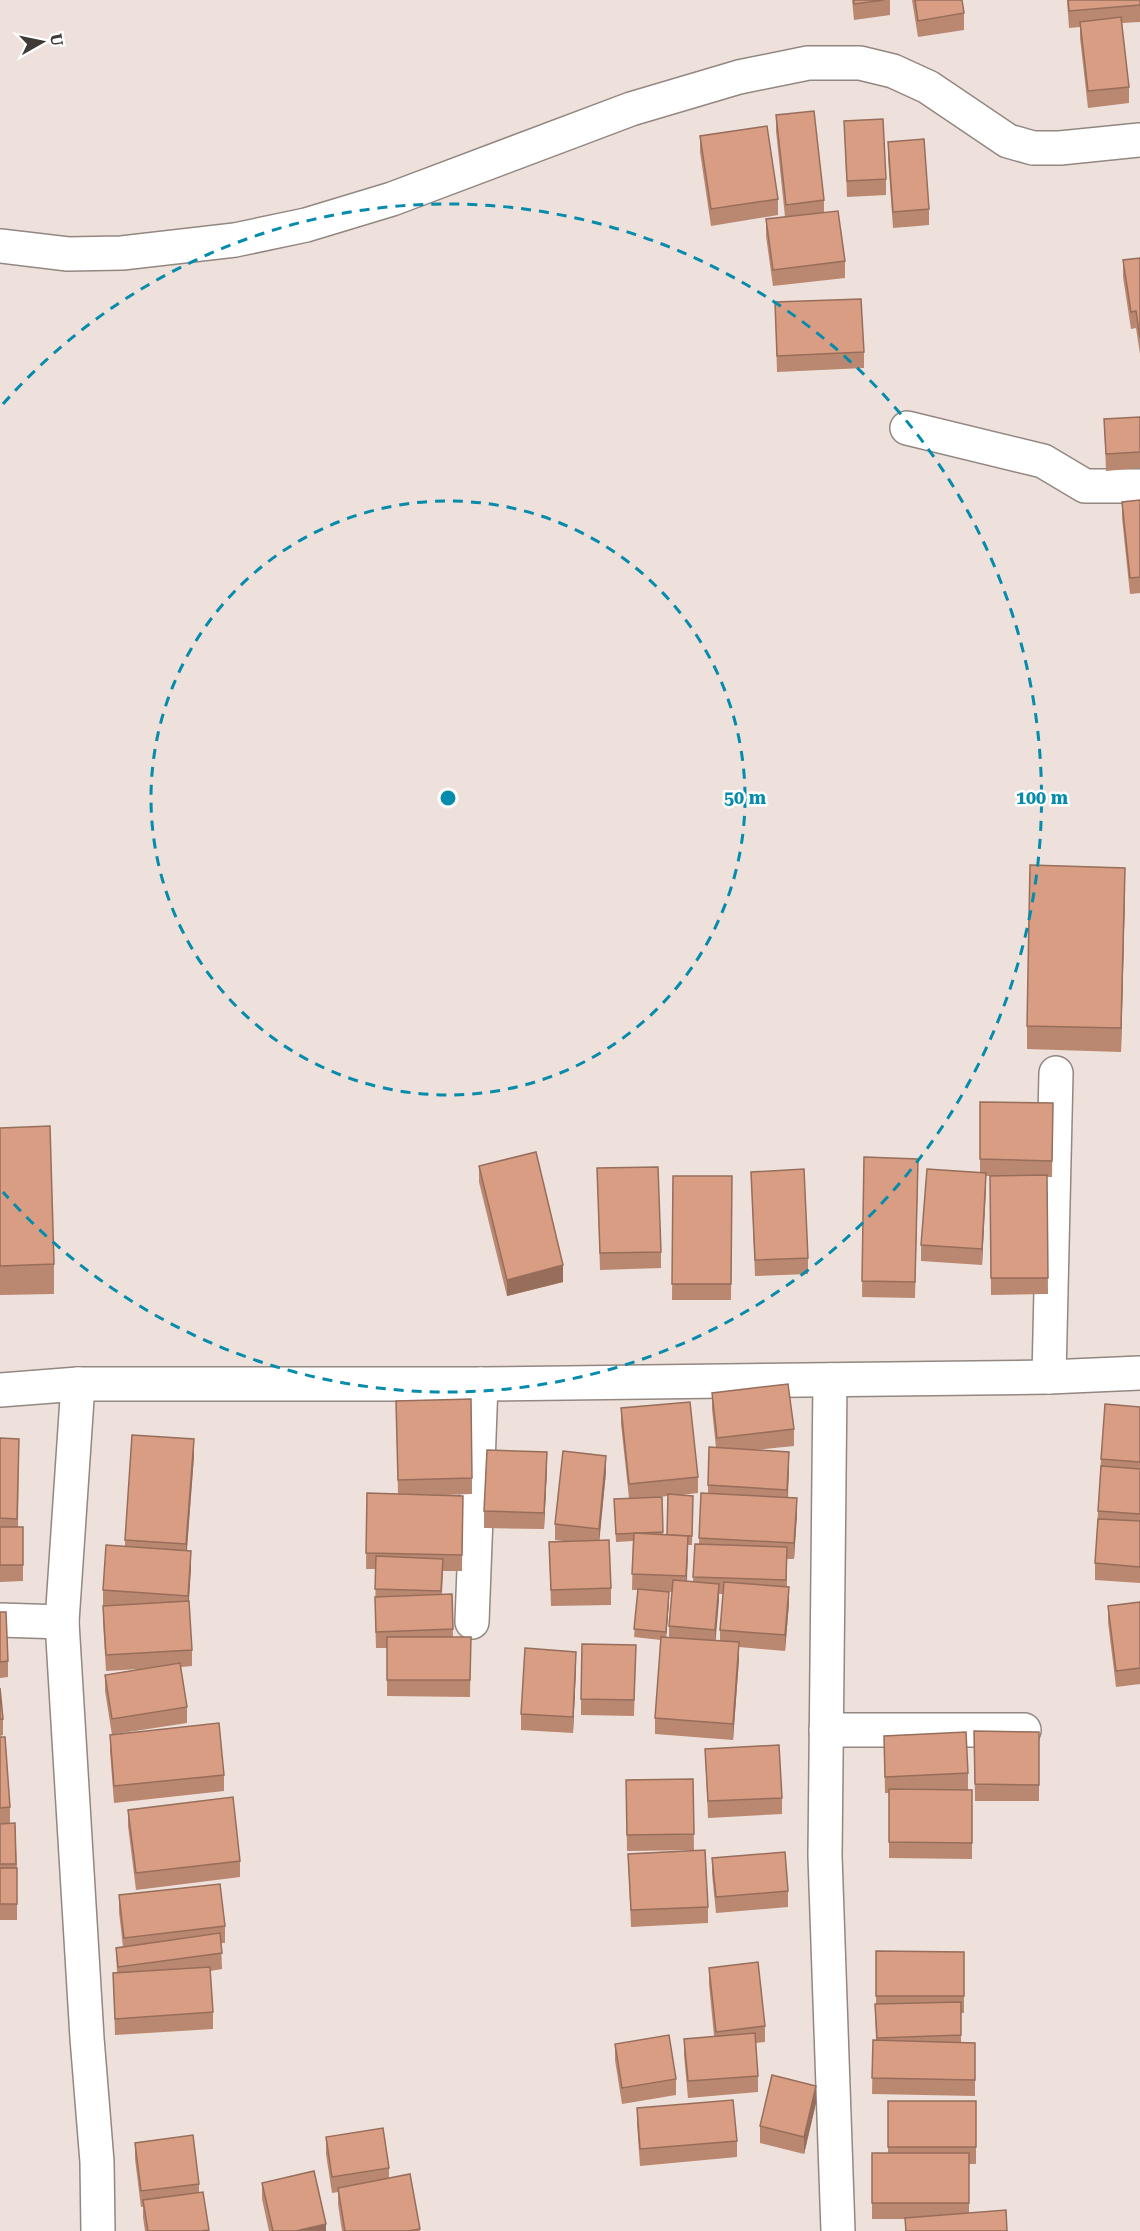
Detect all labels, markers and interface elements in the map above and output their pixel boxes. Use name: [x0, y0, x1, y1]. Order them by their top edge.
north arrow: [12, 12, 72, 72]
text: U: [46, 32, 67, 47]
text: 50 m: [724, 787, 767, 808]
text: 100 m: [1016, 787, 1069, 808]
centre of rings: [438, 788, 458, 808]

